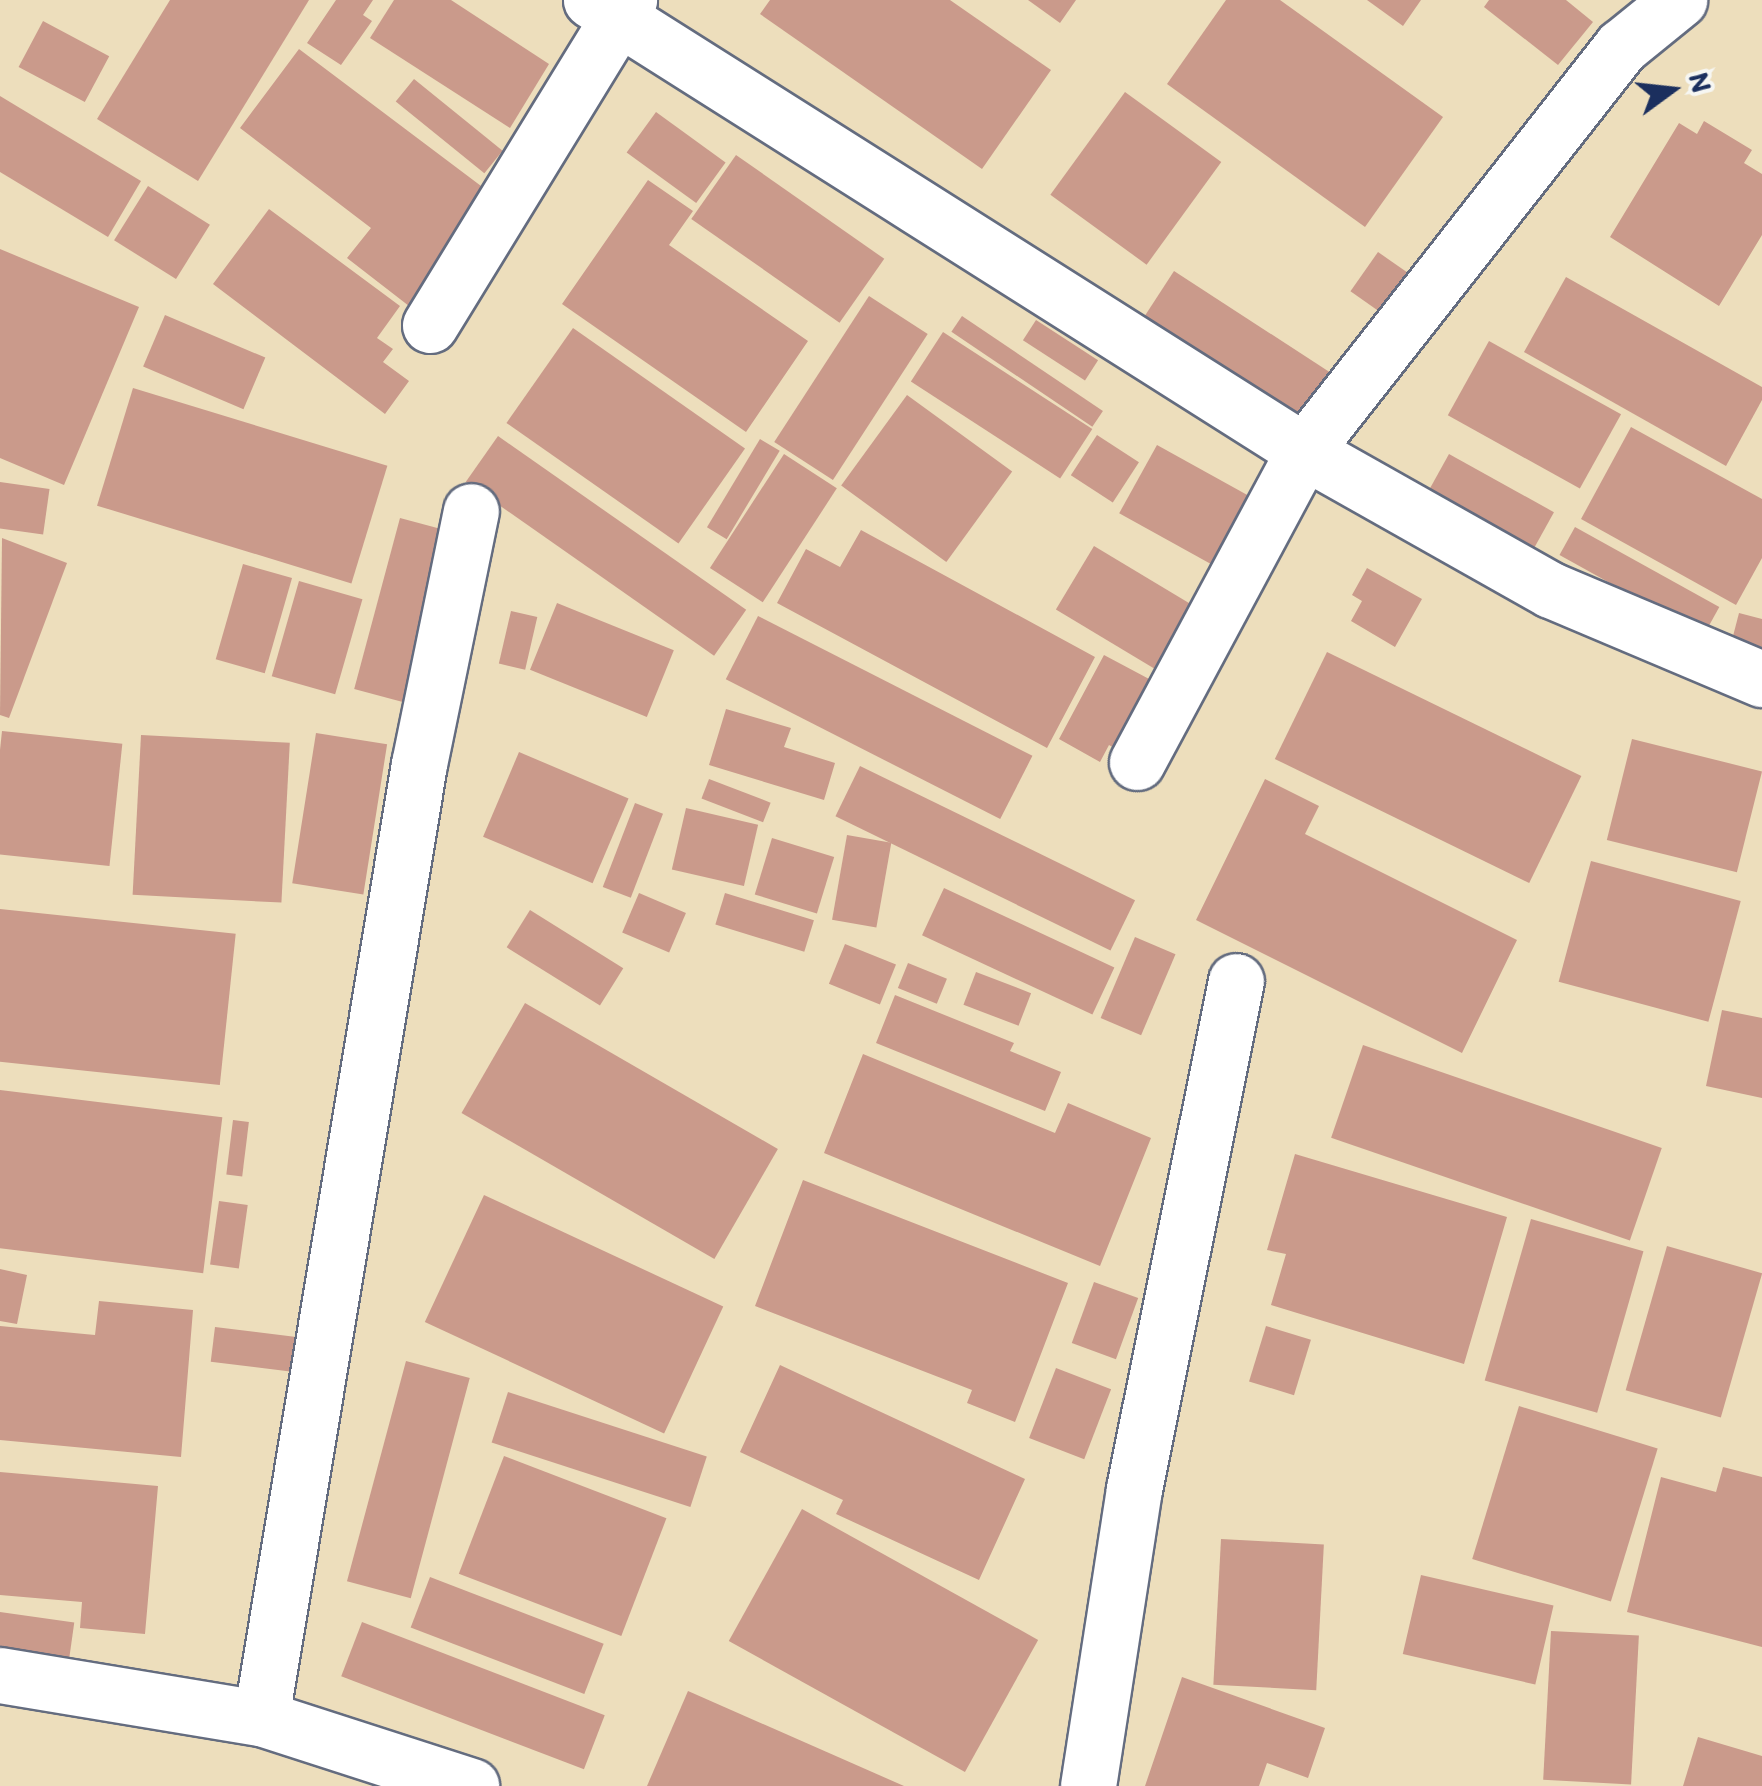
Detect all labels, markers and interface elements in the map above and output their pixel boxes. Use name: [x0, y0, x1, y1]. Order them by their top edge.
north arrow: [1622, 40, 1722, 140]
text: N: [1682, 69, 1720, 96]

